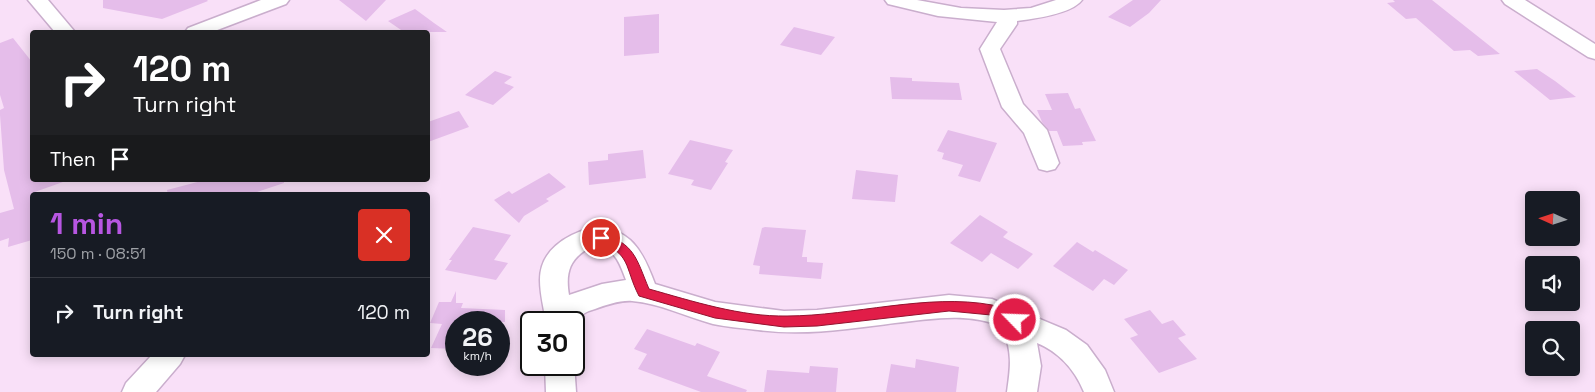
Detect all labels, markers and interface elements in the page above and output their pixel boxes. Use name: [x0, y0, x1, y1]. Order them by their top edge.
text: 120 m: [133, 47, 231, 91]
icon: right: [50, 50, 115, 115]
text: Turn right: [133, 90, 236, 118]
icon: arrive: [106, 145, 134, 173]
text: Then: [50, 147, 96, 172]
north arrow: [1525, 191, 1580, 246]
map controls: [1525, 191, 1580, 376]
text: 1 min: [50, 204, 123, 243]
button: close: [358, 209, 410, 261]
pin: [580, 217, 622, 259]
icon: arrive: [587, 224, 615, 252]
text: 150 m · 08:51: [50, 243, 146, 264]
button: sound: [1525, 256, 1580, 311]
position arrow: [988, 293, 1040, 345]
icon: right: [50, 299, 78, 327]
text: Turn right: [93, 300, 183, 325]
text: 120 m: [357, 300, 410, 325]
speed limit sign: 30: [520, 311, 585, 376]
text: 26: [462, 321, 493, 353]
button: search: [1525, 321, 1580, 376]
text: km/h: [463, 348, 492, 364]

